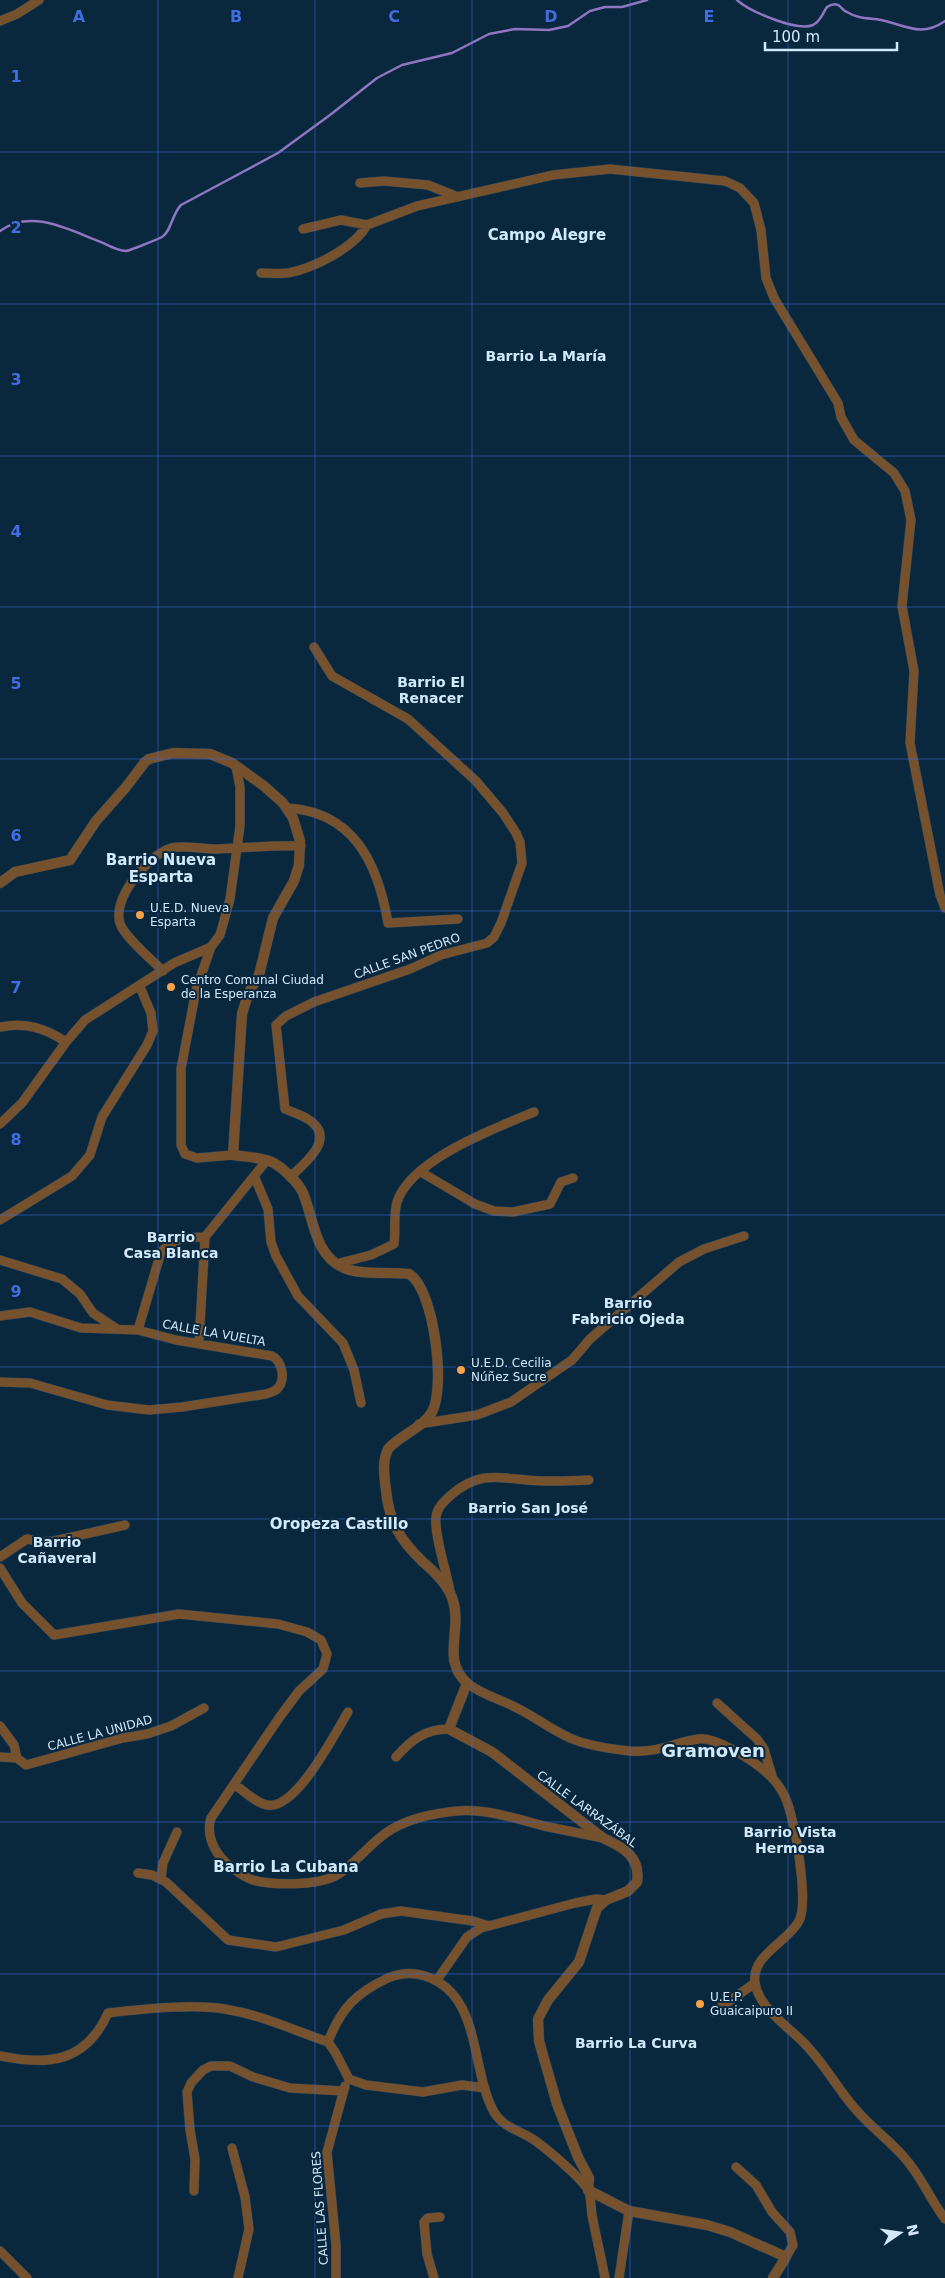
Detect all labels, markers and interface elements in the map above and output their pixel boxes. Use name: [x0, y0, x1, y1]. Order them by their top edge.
text: A: [73, 7, 86, 26]
text: B: [230, 7, 242, 26]
text: C: [388, 7, 400, 26]
text: D: [544, 7, 558, 26]
text: E: [704, 7, 714, 26]
scale bar: [765, 20, 898, 52]
text: 100 m: [772, 28, 820, 46]
text: 1: [10, 67, 22, 86]
text: 2: [10, 218, 22, 237]
district label: Campo Alegre: [488, 226, 606, 244]
district label: Barrio La María: [486, 348, 607, 364]
text: 3: [10, 370, 22, 389]
text: 4: [10, 522, 22, 541]
text: 5: [10, 674, 22, 693]
district label: Barrio El Renacer: [397, 674, 465, 706]
text: 6: [10, 826, 22, 845]
district label: Barrio Nueva Esparta: [106, 851, 216, 886]
place label: U.E.D. Nueva Esparta: [150, 901, 229, 929]
marker: U.E.D. Nueva Esparta: [134, 909, 146, 921]
street label: CALLE SAN PEDRO: [352, 930, 462, 982]
place label: Centro Comunal Ciudad de la Esperanza: [181, 973, 324, 1001]
text: 7: [10, 978, 22, 997]
marker: Centro Comunal Ciudad de la Esperanza: [165, 981, 177, 993]
text: 8: [10, 1130, 22, 1149]
district label: Barrio Casa Blanca: [123, 1229, 219, 1261]
text: 9: [10, 1282, 22, 1301]
district label: Barrio Fabricio Ojeda: [571, 1295, 685, 1327]
street label: CALLE LA VUELTA: [161, 1317, 267, 1349]
place label: U.E.D. Cecilia Núñez Sucre: [471, 1356, 552, 1384]
marker: U.E.D. Cecilia Núñez Sucre: [455, 1364, 467, 1376]
district label: Barrio San José: [468, 1500, 588, 1516]
district label: Oropeza Castillo: [270, 1515, 408, 1533]
district label: Barrio Cañaveral: [18, 1534, 96, 1566]
street label: CALLE LA UNIDAD: [46, 1712, 154, 1754]
district label: Gramoven: [661, 1740, 765, 1761]
street label: CALLE LARRAZÁBAL: [534, 1767, 641, 1850]
district label: Barrio Vista Hermosa: [743, 1824, 837, 1856]
district label: Barrio La Cubana: [213, 1858, 359, 1876]
place label: U.E.P. Guaicaipuro II: [710, 1990, 793, 2018]
marker: U.E.P. Guaicaipuro II: [694, 1998, 706, 2010]
district label: Barrio La Curva: [575, 2035, 697, 2051]
street label: CALLE LAS FLORES: [309, 2151, 331, 2265]
north arrow: [875, 2208, 925, 2258]
text: N: [904, 2223, 922, 2238]

